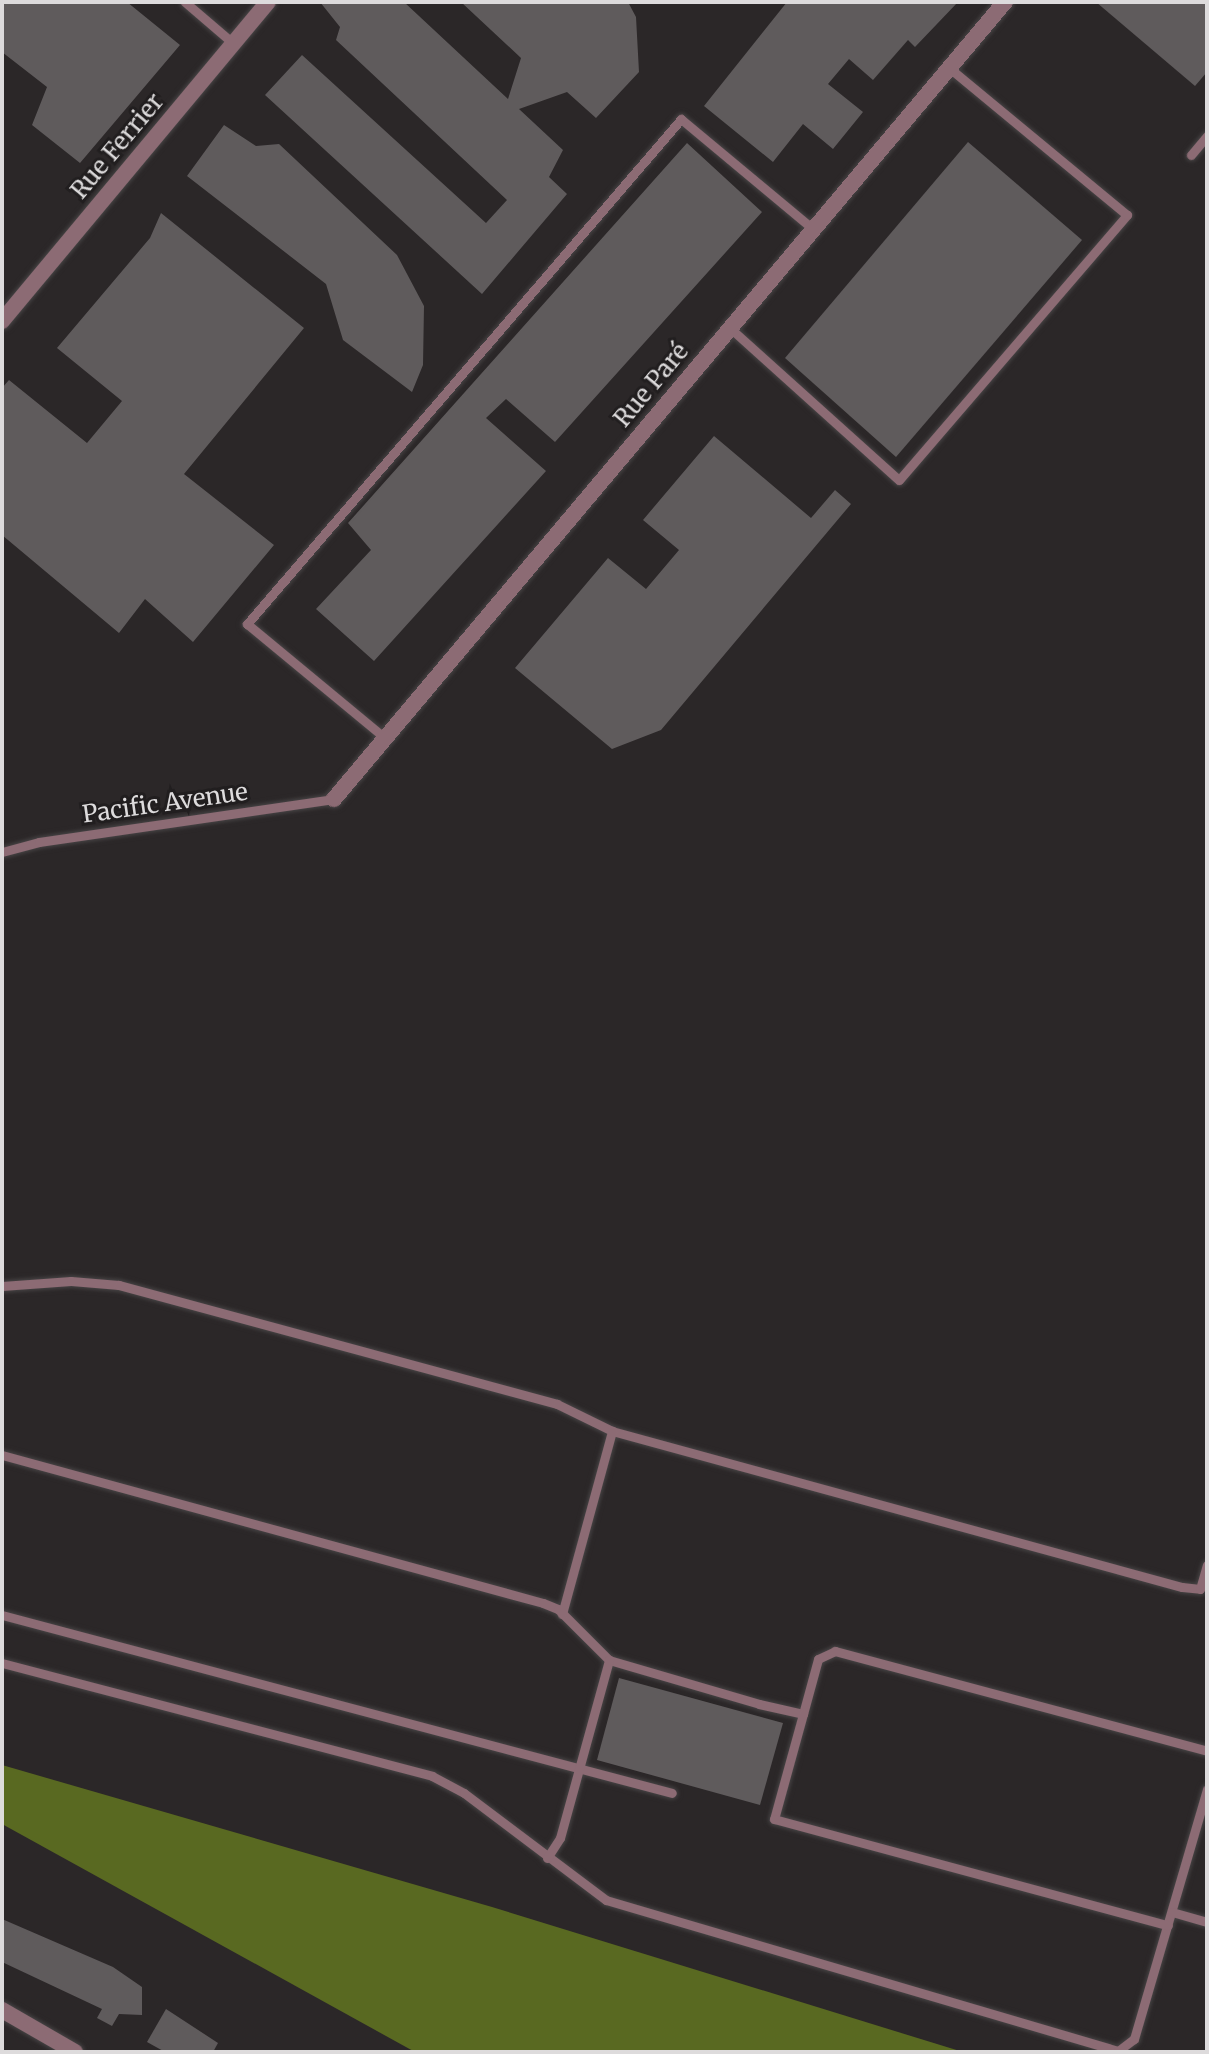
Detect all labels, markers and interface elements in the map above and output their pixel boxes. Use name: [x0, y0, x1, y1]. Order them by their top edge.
street label: Rue Ferrier: [65, 88, 169, 204]
street label: Rue Paré: [608, 337, 694, 433]
street label: Pacific Avenue: [80, 777, 250, 829]

